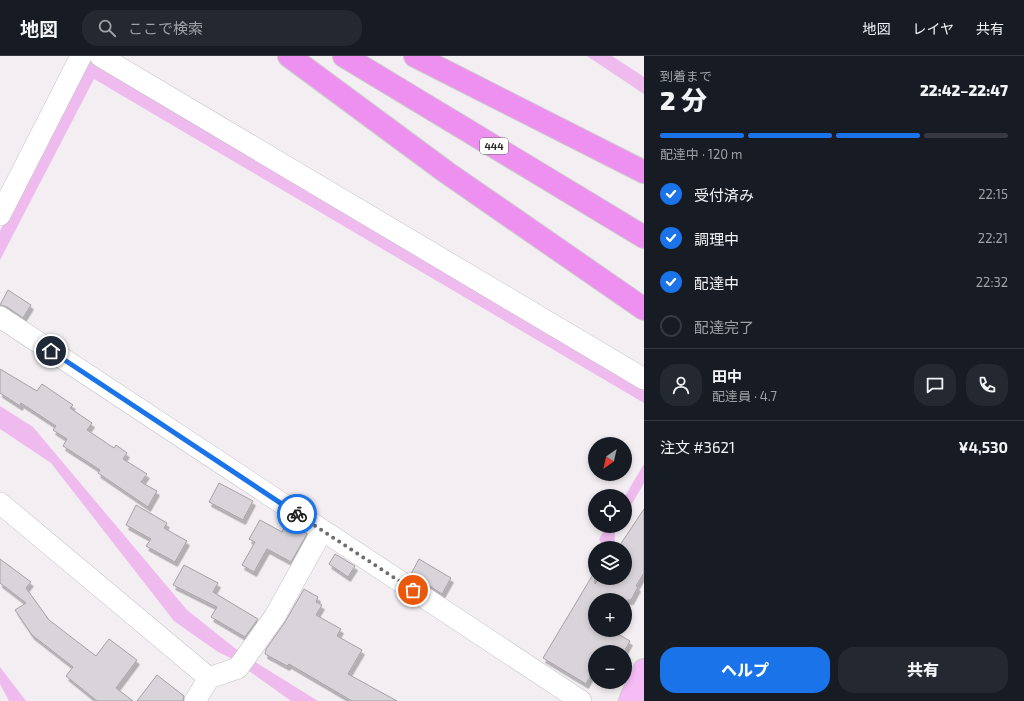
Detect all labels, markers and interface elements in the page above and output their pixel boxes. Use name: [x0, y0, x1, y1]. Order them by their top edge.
search box: [82, 10, 362, 46]
text: 地図: [20, 17, 58, 40]
icon: search: [96, 17, 118, 39]
text: ここで検索: [128, 19, 203, 37]
text: 地図: [862, 20, 890, 37]
text: レイヤ: [912, 20, 954, 37]
text: 共有: [976, 20, 1004, 37]
text: 到着まで: [660, 68, 712, 84]
text: 22:42–22:47: [920, 81, 1008, 99]
text: 2 分: [660, 84, 707, 115]
road number: 444: [480, 138, 508, 154]
text: 配達中 · 120 m: [660, 146, 742, 162]
icon: check: [660, 183, 682, 205]
text: 受付済み: [694, 186, 754, 204]
text: 22:15: [978, 186, 1008, 202]
icon: check: [660, 227, 682, 249]
text: 調理中: [694, 230, 739, 248]
text: 22:21: [978, 230, 1008, 246]
icon: check: [660, 271, 682, 293]
text: 配達中: [694, 274, 739, 292]
text: 22:32: [976, 274, 1008, 290]
text: 配達完了: [694, 318, 754, 336]
pin: [34, 334, 68, 368]
icon: home: [40, 340, 62, 362]
button: person: [660, 364, 702, 406]
button: chat: [914, 364, 956, 406]
button: phone: [966, 364, 1008, 406]
text: 田中: [712, 367, 742, 385]
text: 配達員 · 4.7: [712, 388, 777, 404]
north arrow: [588, 437, 632, 481]
map controls: [588, 437, 632, 689]
text: 注文 #3621: [660, 438, 735, 456]
text: ¥4,530: [959, 438, 1008, 456]
button: locate: [588, 489, 632, 533]
courier: [277, 494, 317, 534]
icon: bike: [286, 503, 308, 525]
button: layers: [588, 541, 632, 585]
pin: [396, 573, 430, 607]
icon: bag: [402, 579, 424, 601]
button: +: [588, 593, 632, 637]
button: −: [588, 645, 632, 689]
button: ヘルプ: [660, 647, 830, 693]
button: 共有: [838, 647, 1008, 693]

